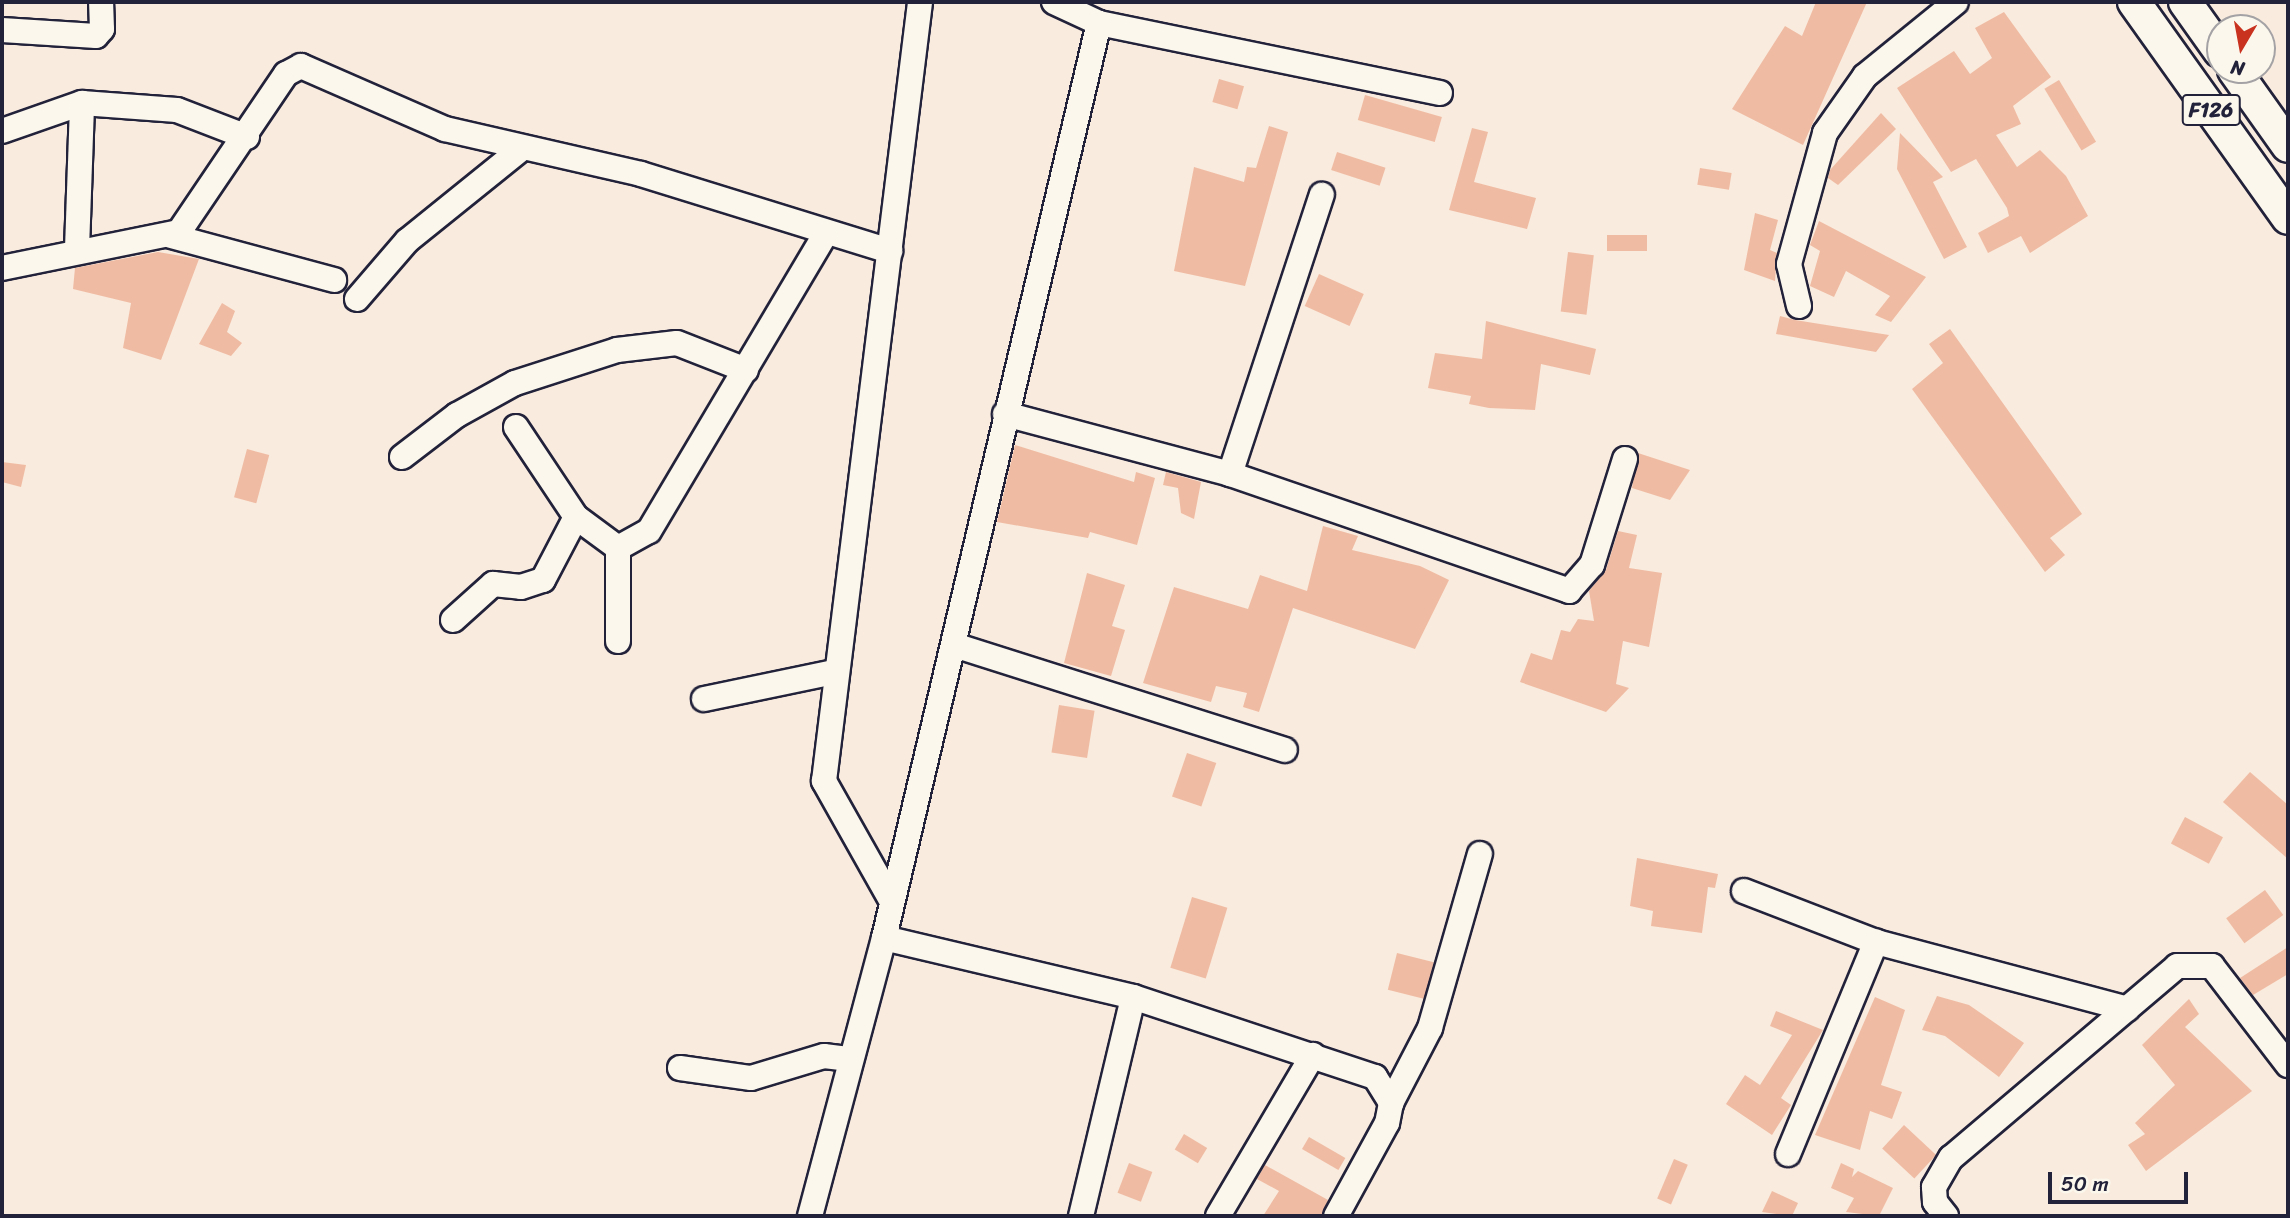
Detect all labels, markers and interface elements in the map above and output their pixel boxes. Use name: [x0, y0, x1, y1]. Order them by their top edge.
north arrow: [2206, 14, 2276, 84]
text: N: [2228, 51, 2247, 86]
road number: F126: [2181, 92, 2241, 128]
scale bar: [2052, 1158, 2192, 1202]
text: 50 m: [2061, 1165, 2109, 1203]

